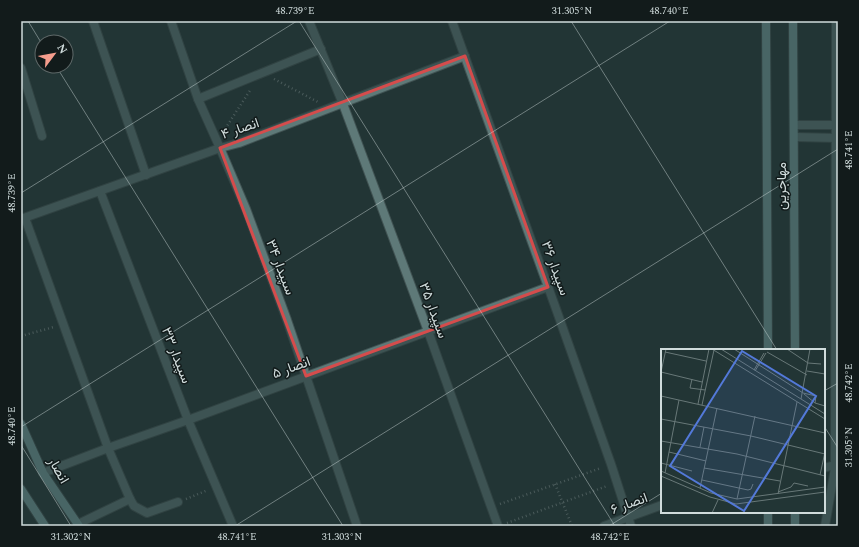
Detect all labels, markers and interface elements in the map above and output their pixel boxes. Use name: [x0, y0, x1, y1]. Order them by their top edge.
text: 48.739°E: [275, 3, 315, 19]
text: 31.305°N: [552, 3, 592, 19]
text: 48.740°E: [649, 3, 689, 19]
north arrow: [34, 34, 74, 74]
text: N: [52, 41, 72, 57]
street label: انصار ۴: [218, 112, 262, 145]
text: 48.741°E: [841, 130, 857, 170]
street label: مهاجرین: [771, 162, 792, 210]
text: 48.739°E: [4, 173, 20, 213]
street label: سپیدار ۳۴: [260, 236, 301, 298]
street label: سپیدار ۳۶: [536, 238, 575, 298]
street label: سپیدار ۳۵: [414, 279, 453, 341]
street label: سپیدار ۳۳: [156, 324, 197, 387]
inset map: [661, 349, 825, 513]
street label: انصار ۵: [269, 351, 313, 384]
text: 48.742°E: [841, 363, 857, 403]
text: 48.740°E: [4, 406, 20, 446]
text: 31.305°N: [841, 427, 857, 467]
street label: انصار: [42, 452, 75, 488]
street label: انصار ۶: [608, 487, 651, 520]
text: 31.302°N: [51, 529, 91, 545]
text: 48.741°E: [217, 529, 257, 545]
text: 31.303°N: [322, 529, 362, 545]
text: 48.742°E: [590, 529, 630, 545]

